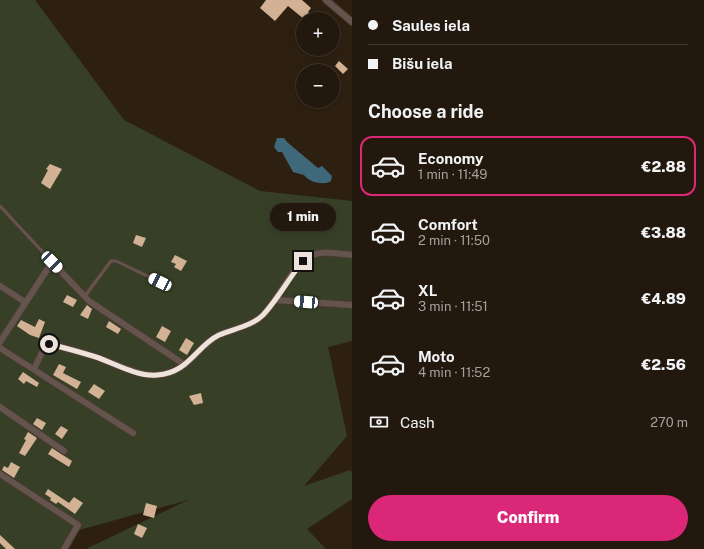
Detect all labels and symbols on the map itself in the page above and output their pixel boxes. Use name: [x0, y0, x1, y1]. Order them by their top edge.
callout: 1 min: [270, 203, 336, 231]
car: [39, 249, 65, 275]
route end: [294, 252, 312, 270]
car: [147, 271, 173, 293]
car: [294, 295, 318, 309]
route start: [40, 335, 58, 353]

